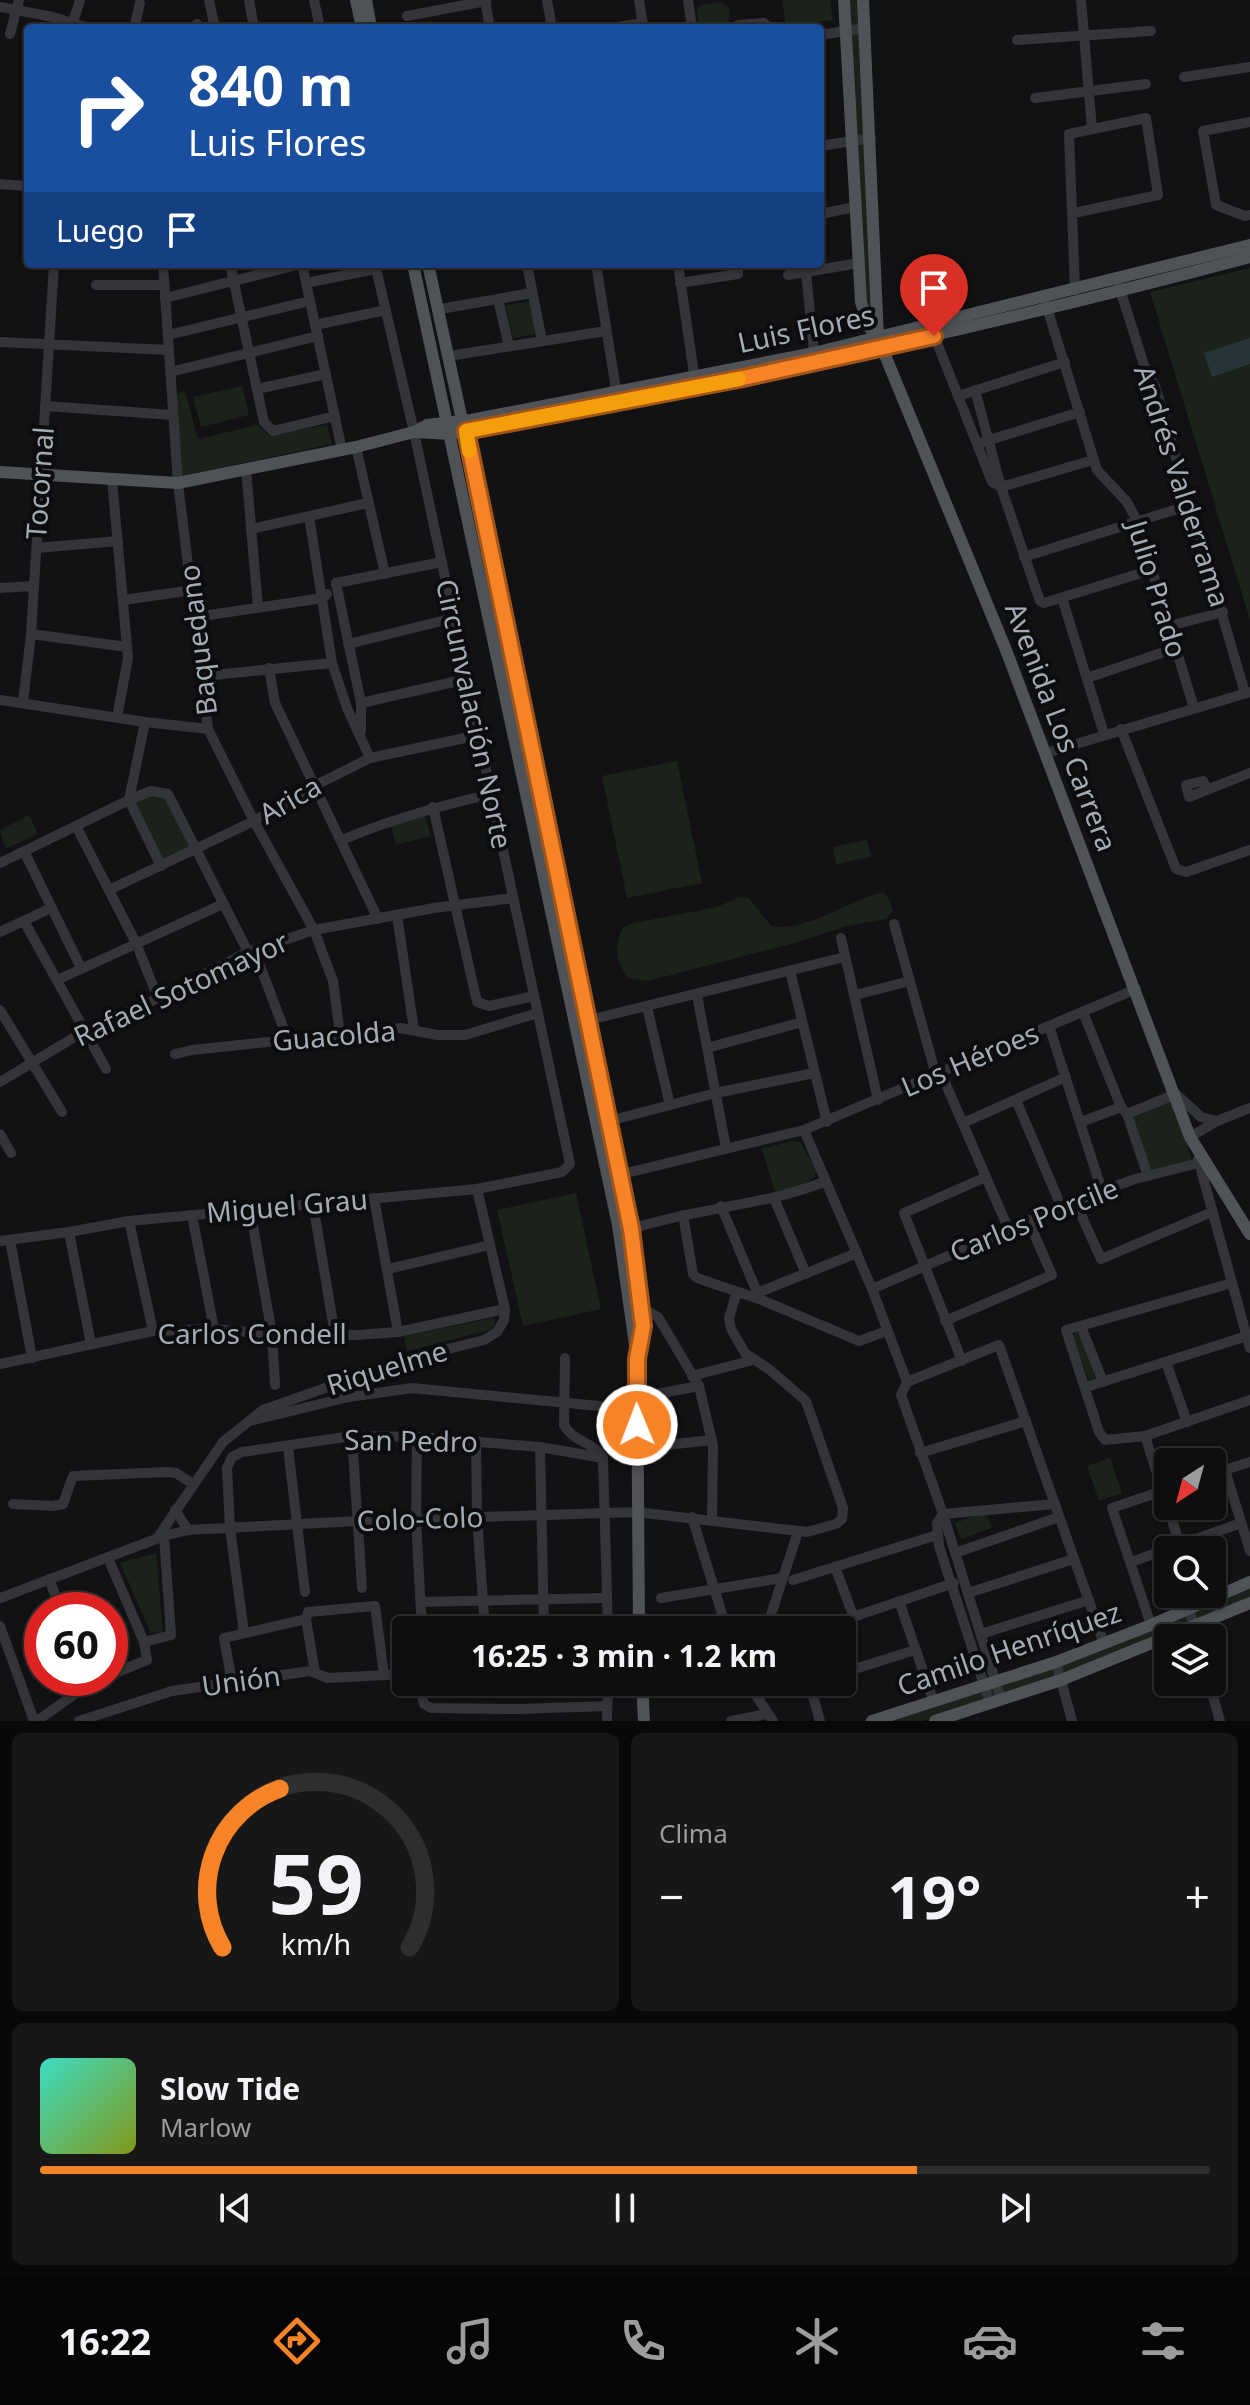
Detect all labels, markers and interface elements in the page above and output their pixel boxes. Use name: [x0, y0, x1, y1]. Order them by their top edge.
text: 840 m: [188, 46, 353, 122]
icon: right: [56, 56, 160, 160]
text: Luis Flores: [188, 118, 366, 167]
icon: arrive: [160, 208, 204, 252]
text: Luego: [56, 210, 144, 251]
pin: [900, 254, 968, 336]
icon: arrive: [912, 266, 956, 310]
street label: Luis Flores: [734, 295, 878, 361]
street label: Andrés Valderrama: [1126, 360, 1240, 612]
street label: Tocornal: [16, 425, 62, 540]
street label: Julio Prado: [1118, 513, 1197, 662]
street label: Baquedano: [169, 563, 225, 718]
street label: Circunvalación Norte: [428, 575, 522, 852]
street label: Avenida Los Carrera: [997, 597, 1127, 856]
street label: Arica: [251, 766, 328, 832]
street label: Rafael Sotomayor: [67, 921, 294, 1055]
street label: Guacolda: [271, 1011, 397, 1059]
street label: Los Héroes: [895, 1013, 1044, 1105]
street label: Carlos Porcile: [944, 1168, 1123, 1270]
street label: Miguel Grau: [205, 1179, 369, 1231]
street label: Carlos Condell: [157, 1314, 347, 1352]
street label: Riquelme: [322, 1331, 452, 1403]
position arrow: [595, 1383, 679, 1467]
street label: San Pedro: [344, 1420, 478, 1460]
north arrow: [1154, 1448, 1226, 1520]
map controls: [1154, 1448, 1226, 1696]
street label: Colo-Colo: [356, 1497, 484, 1539]
button: search: [1154, 1536, 1226, 1608]
speed limit sign: 60: [24, 1592, 128, 1696]
street label: Camilo Henríquez: [892, 1592, 1126, 1704]
button: layers: [1154, 1624, 1226, 1696]
text: 16:25 · 3 min · 1.2 km: [471, 1635, 777, 1676]
street label: Unión: [199, 1656, 283, 1704]
text: Clima: [659, 1815, 728, 1851]
text: 59: [268, 1825, 363, 1938]
text: 19°: [887, 1855, 982, 1937]
text: −: [659, 1866, 684, 1926]
text: +: [1185, 1866, 1210, 1926]
text: km/h: [280, 1924, 351, 1963]
text: Slow Tide: [160, 2068, 300, 2109]
text: Marlow: [160, 2109, 251, 2145]
icon: previous: [213, 2186, 257, 2230]
icon: pause: [603, 2186, 647, 2230]
icon: next: [993, 2186, 1037, 2230]
icon: directions: [269, 2313, 325, 2369]
icon: music: [442, 2313, 498, 2369]
icon: phone: [615, 2313, 671, 2369]
icon: climate: [789, 2313, 845, 2369]
icon: car: [962, 2313, 1018, 2369]
icon: filters: [1135, 2313, 1191, 2369]
text: 16:22: [59, 2317, 151, 2366]

